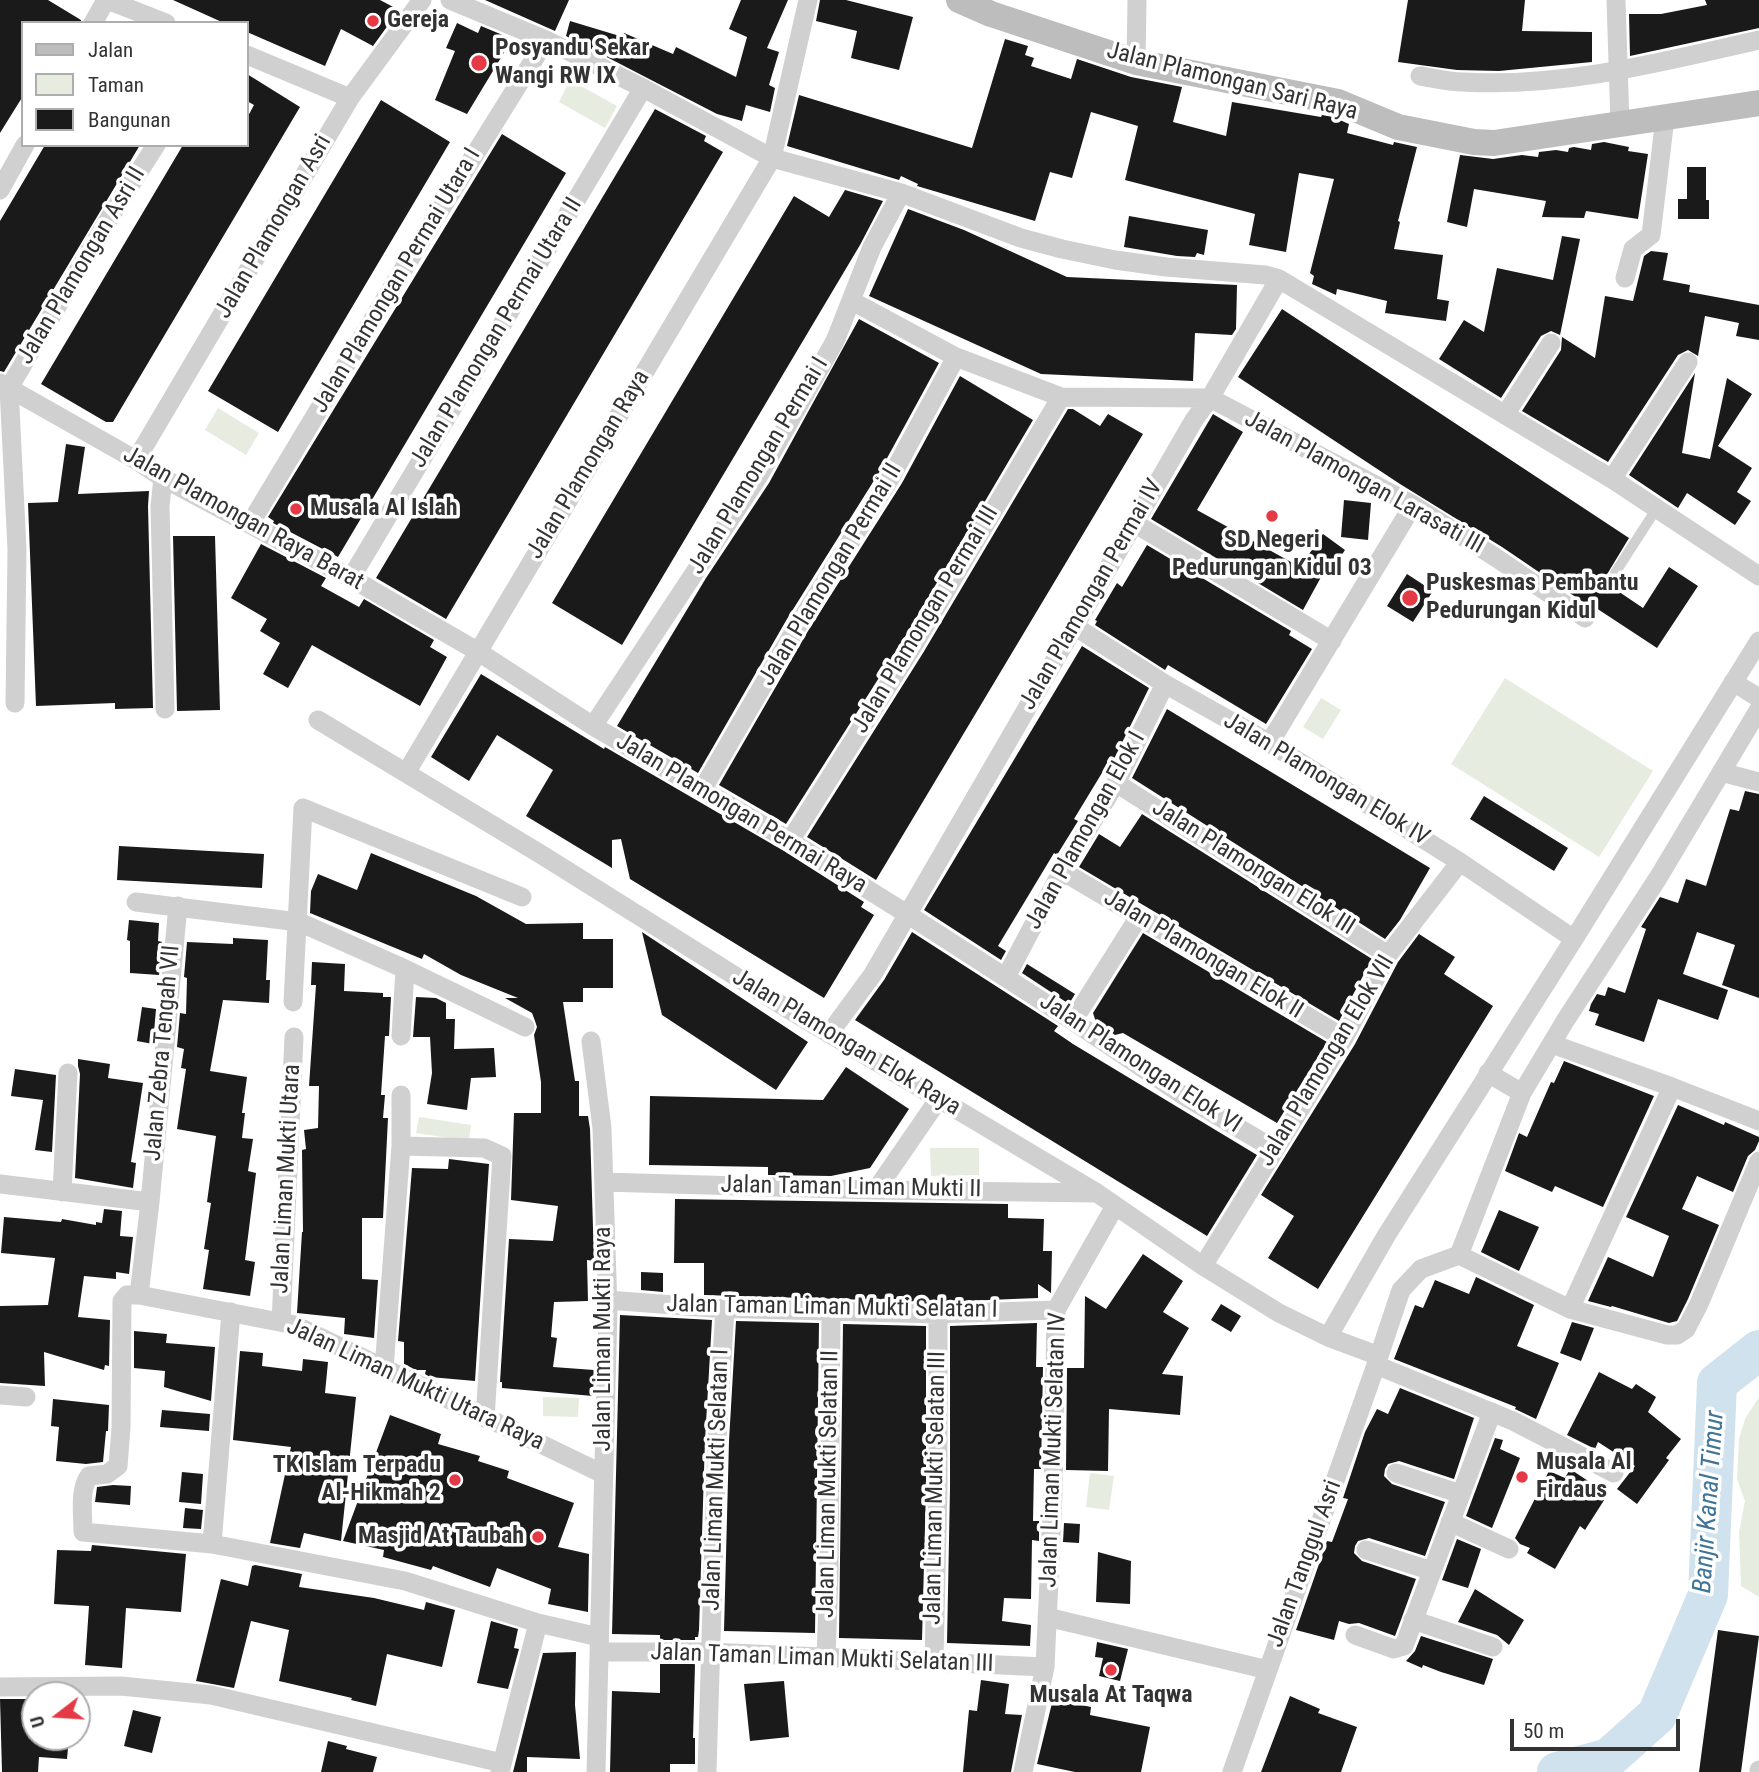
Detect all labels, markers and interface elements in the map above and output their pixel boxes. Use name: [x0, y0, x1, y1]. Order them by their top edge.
place label: Gereja: [387, 7, 449, 35]
marker: Gereja: [365, 13, 381, 29]
legend: [21, 21, 248, 147]
place label: Posyandu Sekar Wangi RW IX: [495, 35, 649, 91]
street label: Jalan Plamongan Sari Raya: [1104, 37, 1360, 127]
text: Jalan: [88, 38, 133, 62]
marker: Posyandu Sekar Wangi RW IX: [469, 53, 489, 73]
text: Taman: [88, 73, 144, 97]
text: Bangunan: [88, 108, 171, 132]
street label: Jalan Plamongan Asri: [210, 130, 338, 324]
street label: Jalan Plamongan Permai Utara I: [306, 143, 488, 419]
street label: Jalan Plamongan Asri II: [12, 162, 152, 370]
street label: Jalan Plamongan Permai Utara II: [405, 193, 589, 473]
street label: Jalan Plamongan Permai I: [683, 352, 835, 580]
street label: Jalan Plamongan Raya: [521, 365, 657, 565]
street label: Jalan Plamongan Larasati III: [1239, 405, 1489, 561]
street label: Jalan Plamongan Raya Barat: [118, 441, 368, 597]
street label: Jalan Plamongan Permai II: [753, 459, 909, 691]
street label: Jalan Plamongan Permai IV: [1014, 475, 1170, 715]
place label: Musala Al Islah: [310, 495, 458, 523]
marker: Musala Al Islah: [288, 501, 304, 517]
street label: Jalan Plamongan Permai III: [847, 501, 1005, 739]
marker: SD Negeri Pedurungan Kidul 03: [1264, 508, 1280, 524]
place label: SD Negeri Pedurungan Kidul 03: [1172, 527, 1372, 583]
place label: Puskesmas Pembantu Pedurungan Kidul: [1426, 570, 1638, 626]
marker: Puskesmas Pembantu Pedurungan Kidul: [1400, 588, 1420, 608]
street label: Jalan Plamongan Elok IV: [1218, 707, 1434, 853]
street label: Jalan Plamongan Elok I: [1020, 727, 1152, 935]
street label: Jalan Plamongan Permai Raya: [610, 728, 872, 900]
street label: Jalan Plamongan Elok III: [1146, 794, 1360, 942]
street label: Jalan Plamongan Elok II: [1098, 884, 1308, 1026]
street label: Jalan Zebra Tengah VII: [139, 944, 187, 1162]
street label: Jalan Plamongan Elok VII: [1253, 950, 1401, 1172]
street label: Jalan Plamongan Elok Raya: [727, 963, 965, 1123]
street label: Jalan Plamongan Elok VI: [1034, 988, 1246, 1140]
street label: Jalan Liman Mukti Utara: [267, 1063, 307, 1295]
street label: Jalan Taman Liman Mukti II: [720, 1171, 982, 1205]
street label: Jalan Liman Mukti Raya: [590, 1227, 618, 1451]
street label: Jalan Taman Liman Mukti Selatan I: [666, 1291, 998, 1325]
street label: Jalan Liman Mukti Selatan IV: [1035, 1312, 1073, 1588]
street label: Jalan Liman Mukti Utara Raya: [282, 1313, 548, 1457]
street label: Jalan Liman Mukti Selatan I: [698, 1349, 736, 1611]
street label: Jalan Liman Mukti Selatan II: [812, 1350, 846, 1618]
street label: Jalan Liman Mukti Selatan III: [919, 1351, 953, 1625]
water label: Banjir Kanal Timur: [1688, 1410, 1732, 1594]
place label: Musala Al Firdaus: [1536, 1449, 1631, 1505]
place label: TK Islam Terpadu Al-Hikmah 2: [273, 1452, 441, 1508]
marker: Musala Al Firdaus: [1514, 1469, 1530, 1485]
marker: TK Islam Terpadu Al-Hikmah 2: [447, 1472, 463, 1488]
street label: Jalan Tanggul Asri: [1261, 1477, 1349, 1651]
place label: Masjid At Taubah: [358, 1523, 524, 1551]
marker: Masjid At Taubah: [530, 1529, 546, 1545]
street label: Jalan Taman Liman Mukti Selatan III: [650, 1639, 994, 1679]
marker: Musala At Taqwa: [1103, 1662, 1119, 1678]
north arrow: [21, 1681, 91, 1751]
place label: Musala At Taqwa: [1030, 1682, 1192, 1710]
scale bar: [1514, 1706, 1684, 1750]
text: U: [25, 1713, 50, 1730]
text: 50 m: [1523, 1719, 1564, 1743]

